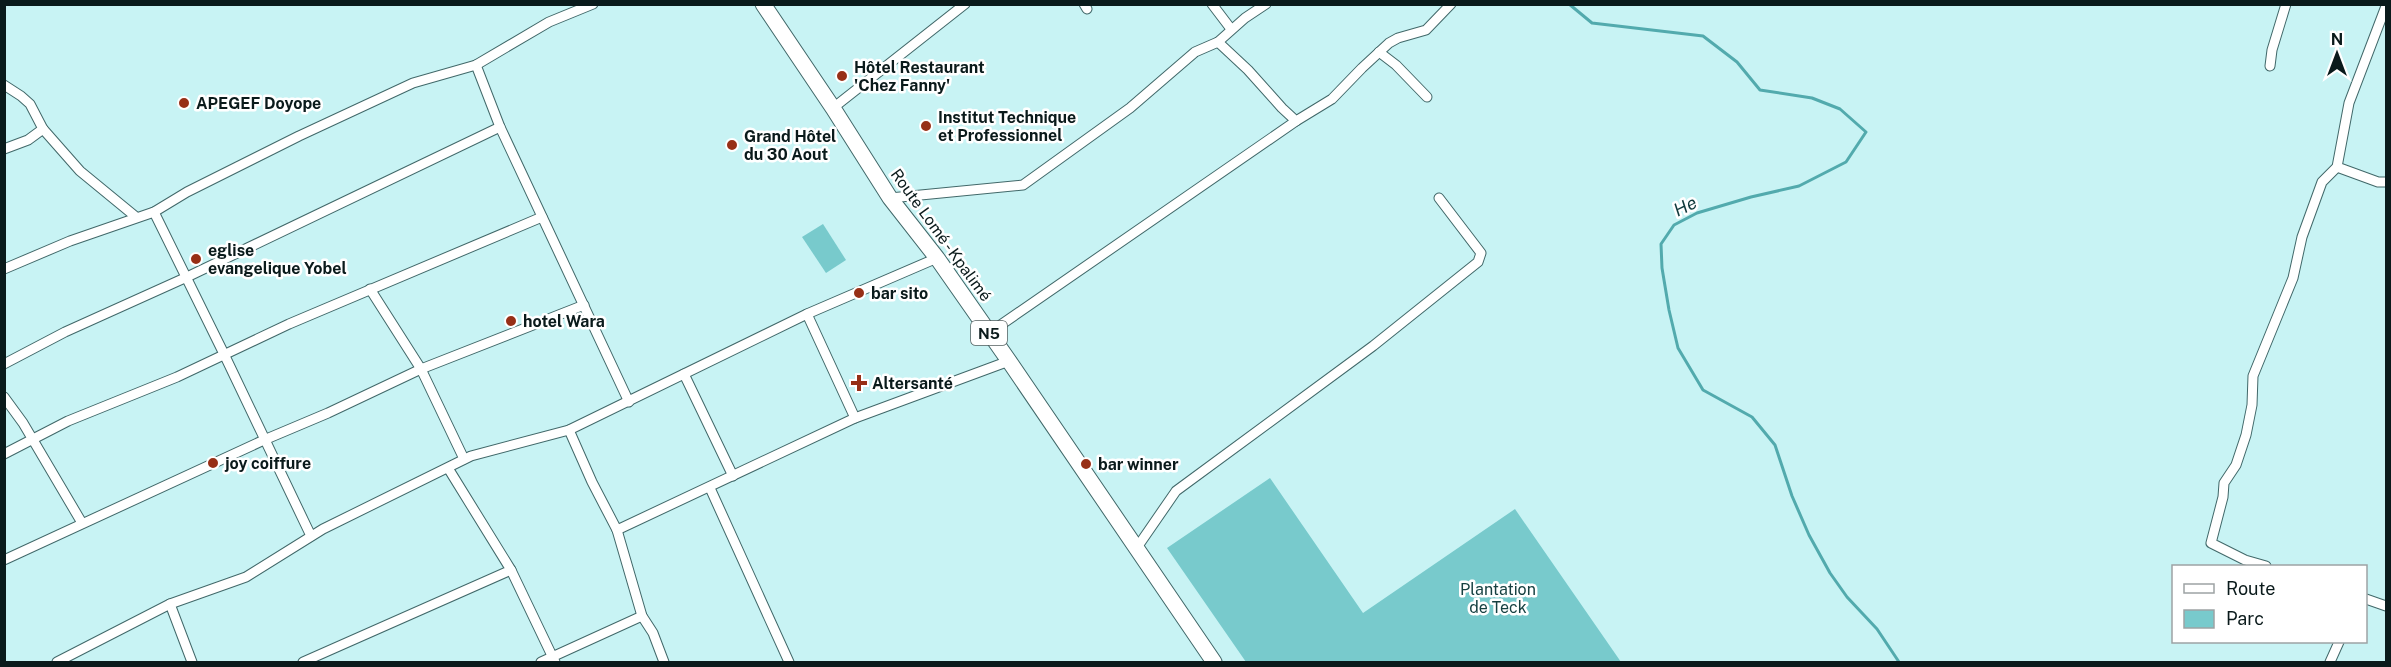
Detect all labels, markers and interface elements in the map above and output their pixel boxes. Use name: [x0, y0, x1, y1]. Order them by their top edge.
north arrow: [2307, 24, 2367, 84]
text: N: [2331, 30, 2343, 49]
place label: Hôtel Restaurant 'Chez Fanny': [854, 58, 985, 95]
marker: Hôtel Restaurant 'Chez Fanny': [835, 69, 849, 83]
place label: APEGEF Doyope: [196, 94, 321, 113]
marker: APEGEF Doyope: [177, 96, 191, 110]
place label: Institut Technique et Professionnel: [938, 108, 1076, 145]
marker: Institut Technique et Professionnel: [919, 119, 933, 133]
place label: Grand Hôtel du 30 Aout: [744, 127, 836, 164]
marker: Grand Hôtel du 30 Aout: [725, 138, 739, 152]
street label: Route Lomé - Kpalimé: [887, 165, 995, 305]
water label: He: [1670, 191, 1700, 220]
place label: eglise evangelique Yobel: [208, 241, 347, 278]
marker: eglise evangelique Yobel: [189, 252, 203, 266]
place label: bar sito: [871, 284, 928, 303]
marker: bar sito: [852, 286, 866, 300]
place label: hotel Wara: [523, 312, 605, 331]
marker: hotel Wara: [504, 314, 518, 328]
road number: N5: [971, 321, 1007, 345]
marker: Altersanté: [850, 374, 868, 392]
place label: Altersanté: [872, 374, 953, 393]
place label: joy coiffure: [224, 454, 311, 473]
place label: bar winner: [1098, 455, 1179, 474]
marker: joy coiffure: [206, 456, 220, 470]
marker: bar winner: [1079, 457, 1093, 471]
legend: [2172, 565, 2367, 643]
text: Route: [2226, 578, 2275, 599]
park label: Plantation de Teck: [1460, 580, 1536, 617]
text: Parc: [2226, 608, 2264, 629]

